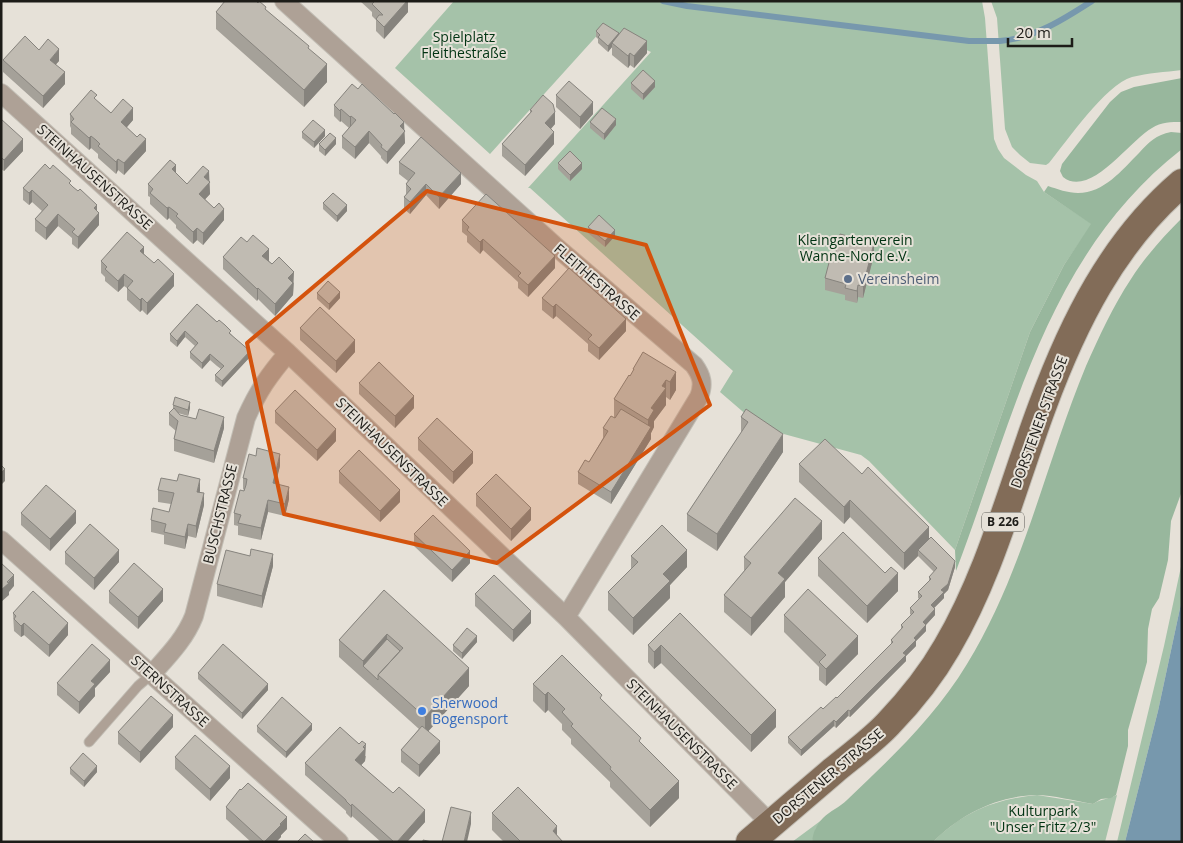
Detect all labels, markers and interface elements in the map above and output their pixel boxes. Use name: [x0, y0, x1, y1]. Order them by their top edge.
scale bar: [1008, 15, 1072, 47]
text: 20 m: [1016, 22, 1051, 42]
park label: Spielplatz Fleithestraße: [421, 27, 507, 62]
street label: STEINHAUSENSTRASSE: [34, 120, 157, 234]
park label: Kleingartenverein Wanne-Nord e.V.: [797, 230, 913, 265]
street label: FLEITHESTRASSE: [550, 239, 644, 324]
place label: Vereinsheim: [858, 269, 940, 288]
marker: Vereinsheim: [842, 273, 854, 285]
street label: DORSTENER STRASSE: [1006, 353, 1071, 491]
street label: STEINHAUSENSTRASSE: [332, 393, 453, 510]
street label: BUSCHSTRASSE: [198, 462, 241, 566]
road number: B 226: [982, 512, 1024, 532]
street label: STERNSTRASSE: [127, 651, 213, 731]
street label: STEINHAUSENSTRASSE: [623, 674, 742, 793]
place label: Sherwood Bogensport: [432, 693, 508, 728]
marker: Sherwood Bogensport: [416, 705, 428, 717]
street label: DORSTENER STRASSE: [768, 724, 887, 828]
park label: Kulturpark "Unser Fritz 2/3": [990, 801, 1096, 836]

